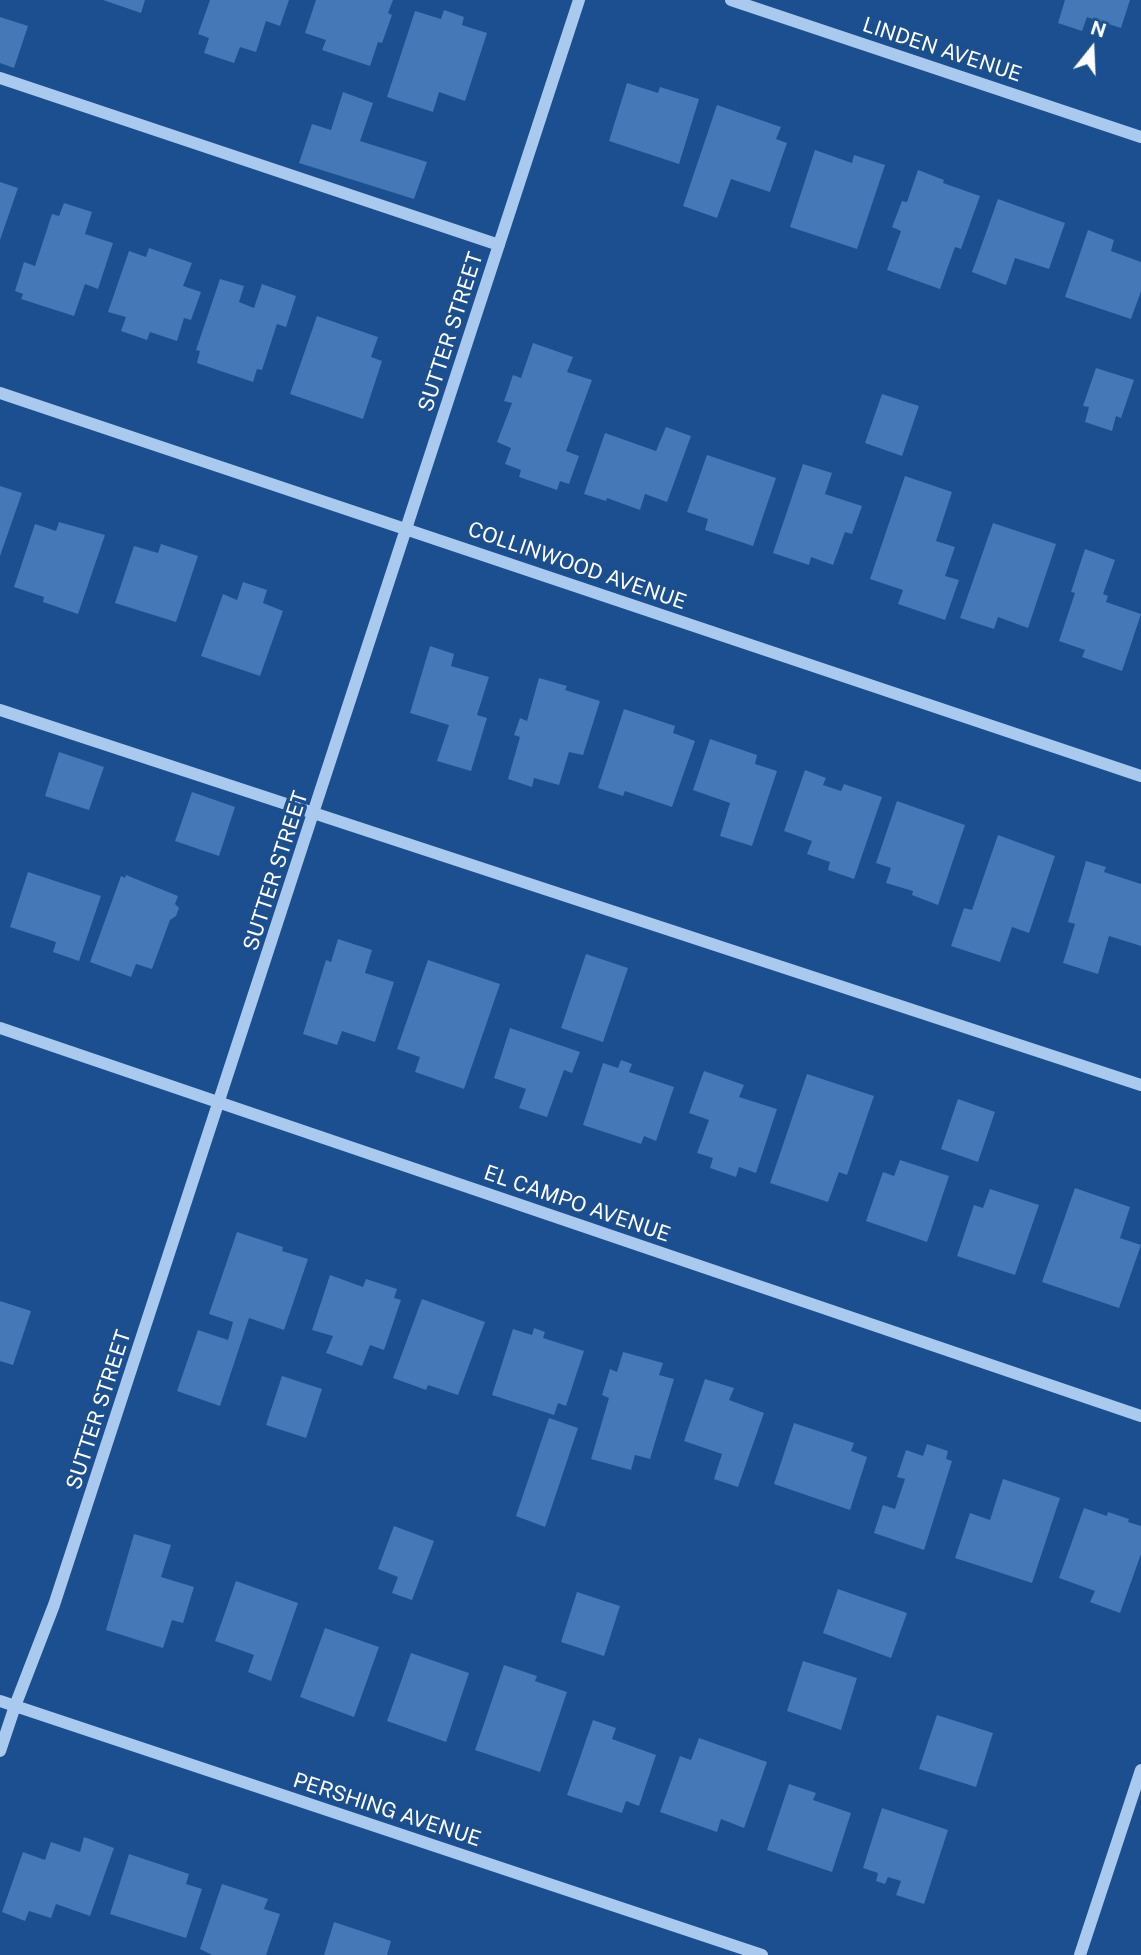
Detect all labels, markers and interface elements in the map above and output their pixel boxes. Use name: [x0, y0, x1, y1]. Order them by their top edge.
street label: LINDEN AVENUE: [859, 12, 1025, 88]
north arrow: [1057, 14, 1127, 84]
text: N: [1088, 16, 1109, 42]
street label: SUTTER STREET: [413, 249, 489, 415]
street label: COLLINWOOD AVENUE: [464, 517, 690, 615]
street label: SUTTER STREET: [238, 788, 314, 954]
street label: EL CAMPO AVENUE: [481, 1160, 673, 1248]
street label: SUTTER STREET: [61, 1327, 137, 1493]
street label: PERSHING AVENUE: [290, 1768, 484, 1852]

